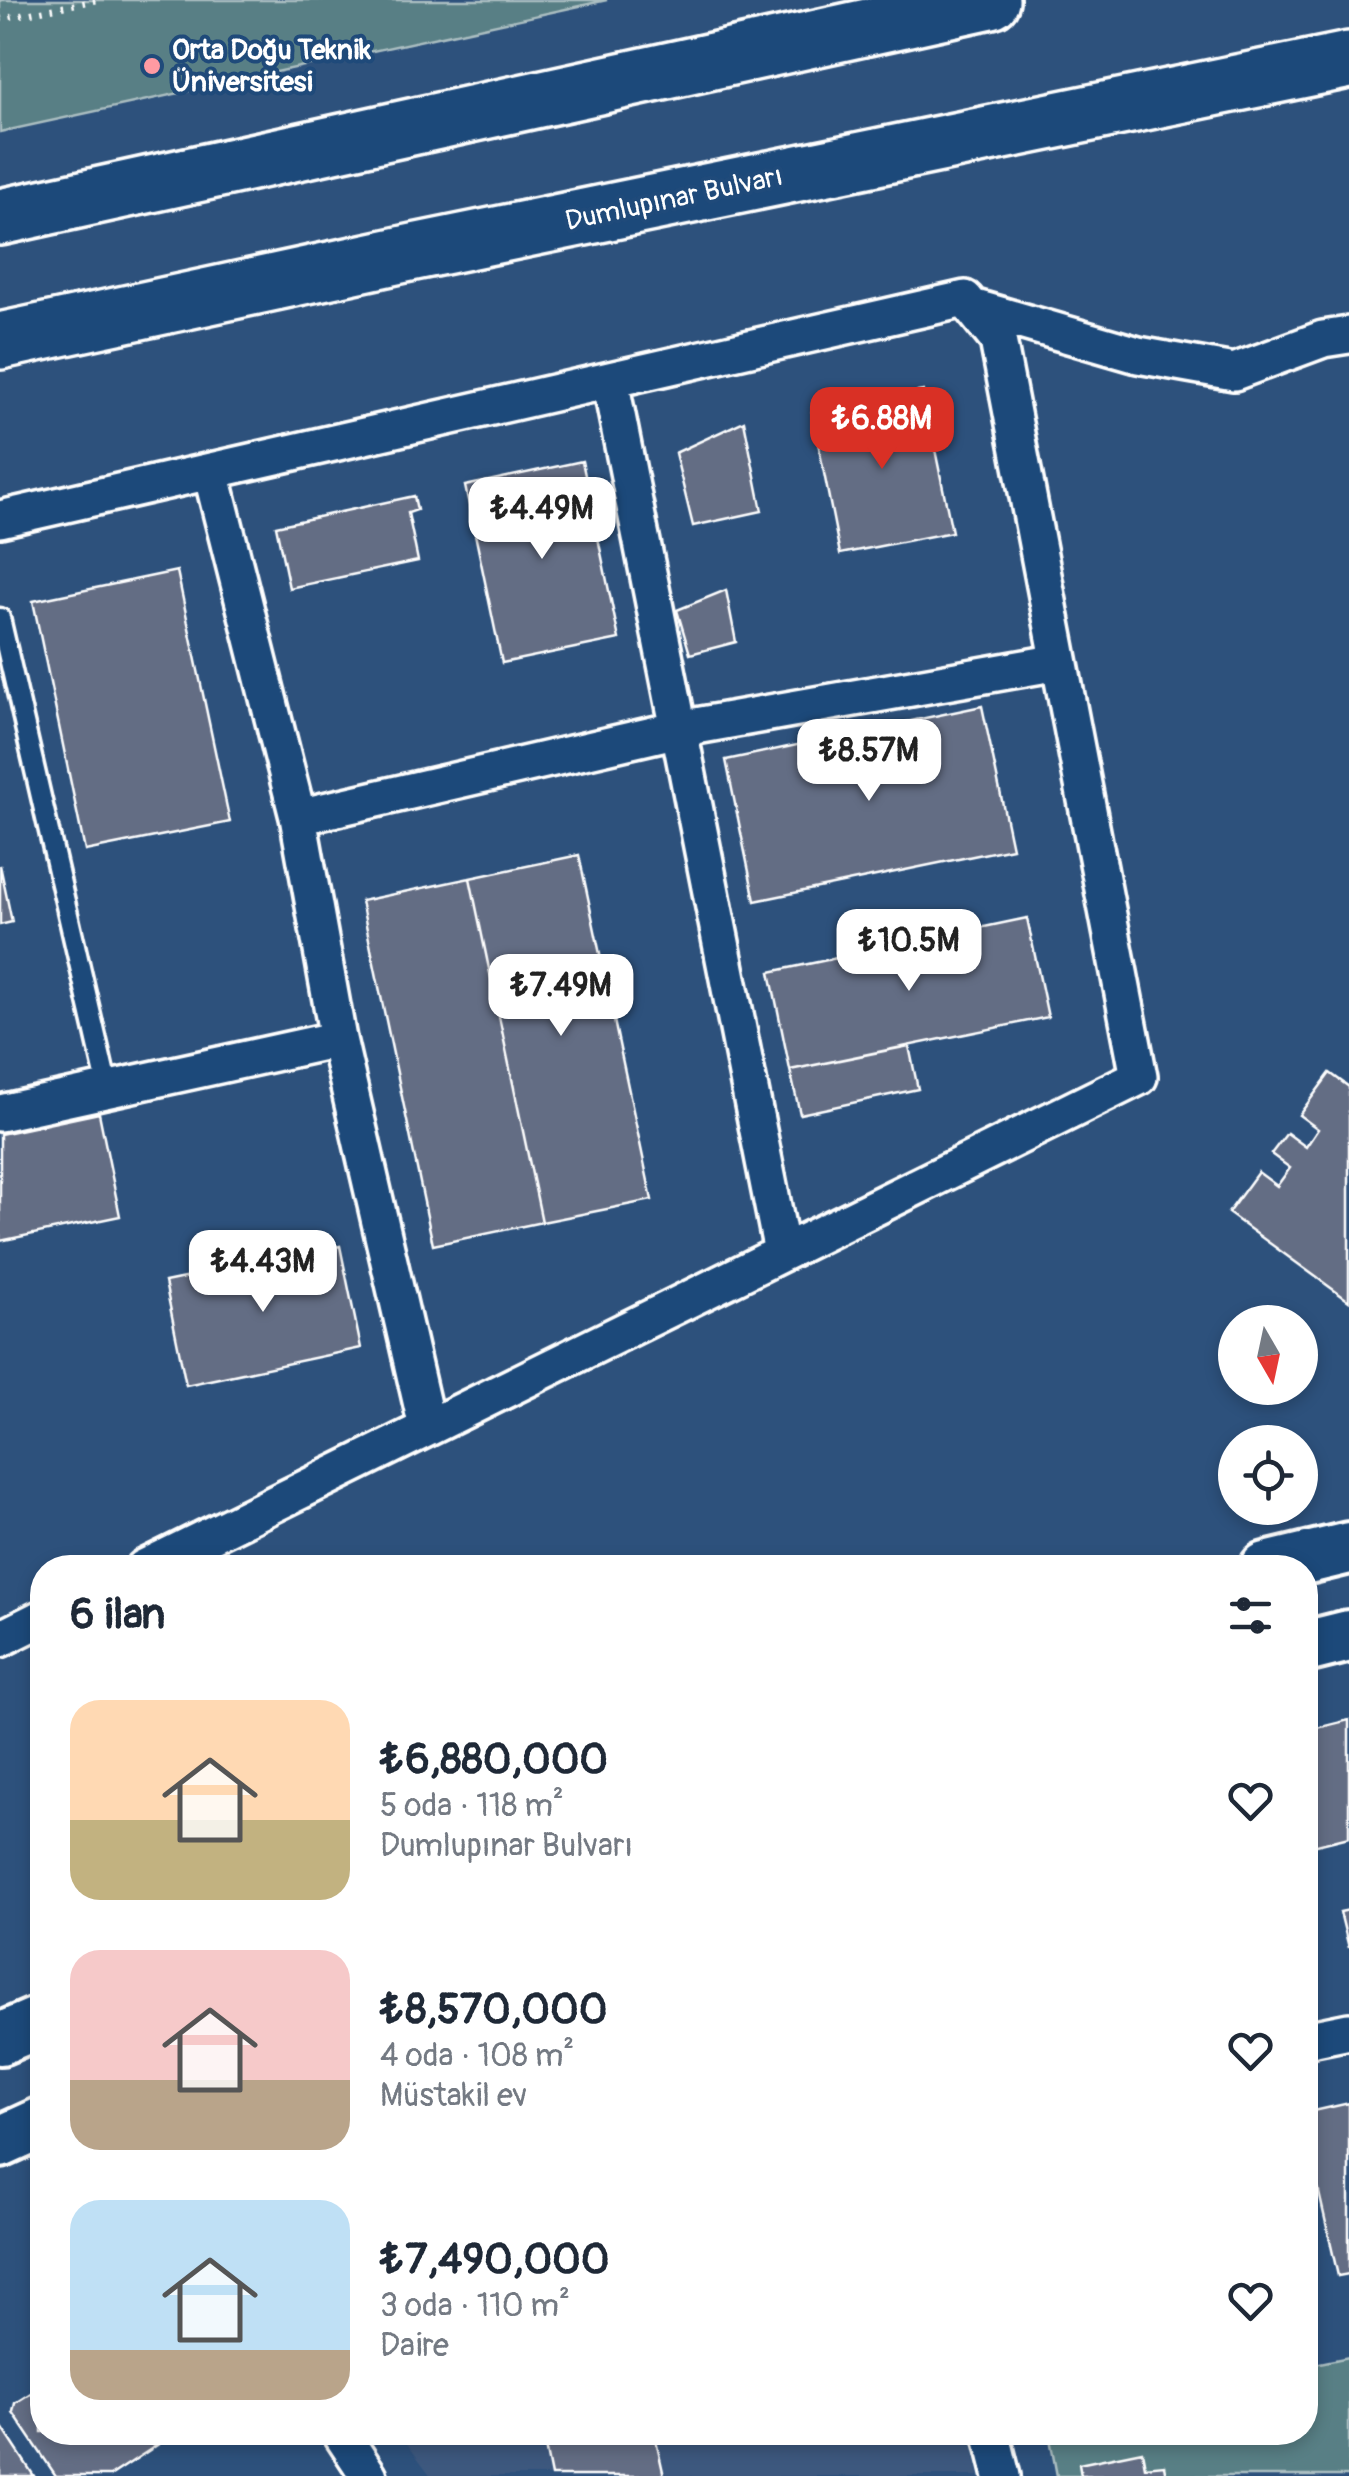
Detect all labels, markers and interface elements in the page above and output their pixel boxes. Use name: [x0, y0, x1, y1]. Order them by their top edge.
place label: Orta Doğu Teknik Üniversitesi: [172, 33, 371, 100]
marker: Orta Doğu Teknik Üniversitesi: [141, 55, 163, 77]
street label: Dumlupınar Bulvarı: [562, 159, 786, 239]
pin: ₺6.88M: [801, 387, 963, 472]
text: ₺6.88M: [832, 399, 932, 439]
pin: ₺4.49M: [461, 477, 623, 562]
text: ₺4.49M: [491, 489, 593, 529]
pin: ₺8.57M: [788, 719, 950, 804]
text: ₺8.57M: [819, 731, 919, 771]
pin: ₺10.5M: [828, 909, 990, 994]
text: ₺10.5M: [859, 921, 959, 961]
pin: ₺7.49M: [480, 954, 642, 1039]
text: ₺7.49M: [510, 966, 612, 1006]
pin: ₺4.43M: [182, 1230, 344, 1315]
text: ₺4.43M: [211, 1242, 315, 1282]
north arrow: [1218, 1305, 1318, 1405]
map controls: [1218, 1305, 1318, 1525]
button: locate: [1218, 1425, 1318, 1525]
icon: filters: [1223, 1588, 1278, 1643]
text: 6 ilan: [70, 1589, 165, 1641]
text: ₺6,880,000: [380, 1734, 608, 1786]
icon: home: [150, 1740, 270, 1860]
icon: heart: [1223, 1773, 1278, 1828]
text: 5 oda · 118 m²: [380, 1786, 564, 1826]
text: Dumlupınar Bulvarı: [380, 1826, 633, 1866]
text: ₺8,570,000: [380, 1984, 607, 2036]
icon: home: [150, 1990, 270, 2110]
icon: heart: [1223, 2023, 1278, 2078]
text: 4 oda · 108 m²: [380, 2036, 574, 2076]
text: Müstakil ev: [380, 2076, 527, 2116]
text: ₺7,490,000: [380, 2234, 610, 2286]
icon: home: [150, 2240, 270, 2360]
icon: heart: [1223, 2273, 1278, 2328]
text: 3 oda · 110 m²: [380, 2286, 570, 2326]
text: Daire: [380, 2326, 449, 2366]

